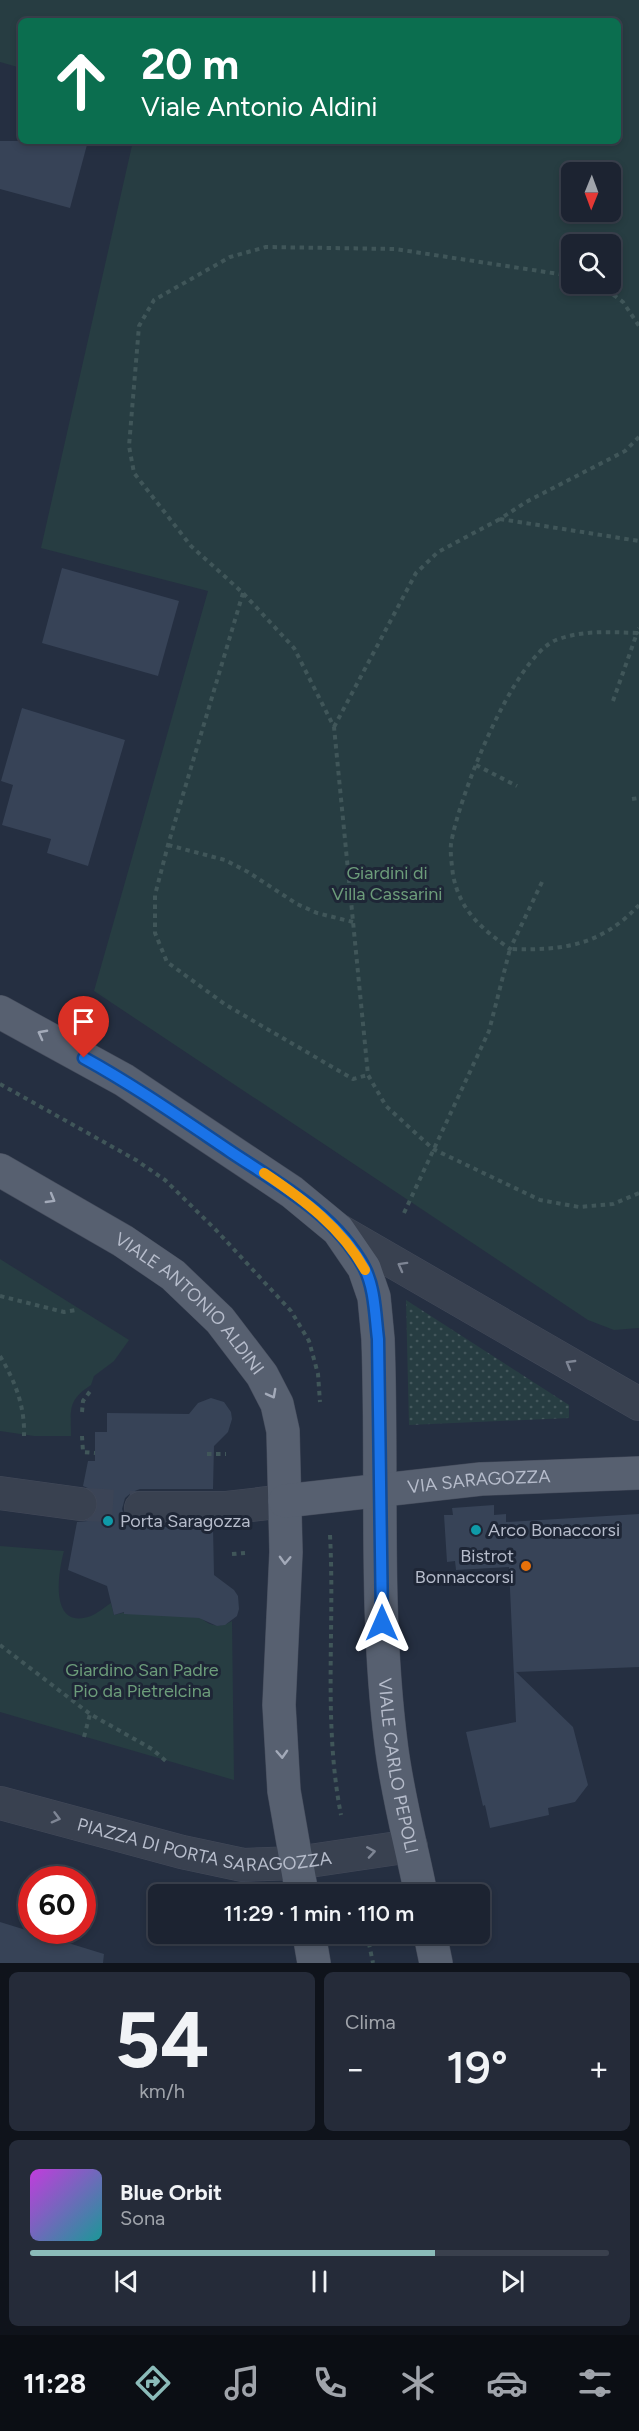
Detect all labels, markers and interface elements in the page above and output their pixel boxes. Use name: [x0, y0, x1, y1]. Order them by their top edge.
text: 20 m: [141, 39, 239, 90]
icon: ahead: [42, 42, 120, 120]
text: Viale Antonio Aldini: [141, 90, 378, 123]
north arrow: [561, 162, 621, 222]
map controls: [561, 162, 621, 294]
button: search: [561, 234, 621, 294]
park label: Giardini di Villa Cassarini: [332, 862, 442, 905]
pin: [58, 996, 109, 1058]
icon: arrive: [67, 1005, 100, 1038]
one-way arrow: [38, 1030, 48, 1041]
one-way arrow: [45, 1192, 55, 1204]
street label: VIALE ANTONIO ALDINI: [111, 1228, 269, 1379]
one-way arrow: [398, 1262, 408, 1273]
one-way arrow: [566, 1360, 576, 1371]
one-way arrow: [265, 1388, 276, 1398]
street label: VIA SARAGOZZA: [406, 1465, 551, 1498]
place label: Porta Saragozza: [120, 1510, 251, 1532]
marker: Porta Saragozza: [101, 1514, 115, 1528]
place label: Arco Bonaccorsi: [488, 1519, 620, 1541]
marker: Arco Bonaccorsi: [469, 1523, 483, 1537]
place label: Bistrot Bonnaccorsi: [415, 1545, 514, 1588]
one-way arrow: [279, 1555, 292, 1564]
marker: Bistrot Bonnaccorsi: [519, 1559, 533, 1573]
position arrow: [350, 1591, 414, 1655]
park label: Giardino San Padre Pio da Pietrelcina: [65, 1659, 219, 1702]
street label: VIALE CARLO PEPOLI: [374, 1677, 423, 1856]
one-way arrow: [275, 1750, 288, 1759]
one-way arrow: [51, 1811, 61, 1823]
street label: PIAZZA DI PORTA SARAGOZZA: [75, 1813, 333, 1876]
one-way arrow: [365, 1846, 375, 1859]
speed limit sign: 60: [18, 1866, 96, 1944]
text: 11:29 · 1 min · 110 m: [224, 1900, 414, 1927]
text: 54: [115, 1993, 209, 2087]
text: Clima: [345, 2010, 396, 2034]
text: 19°: [446, 2040, 508, 2094]
text: −: [345, 2049, 366, 2088]
text: +: [588, 2049, 609, 2088]
text: km/h: [139, 2079, 185, 2103]
text: Blue Orbit: [120, 2179, 222, 2206]
text: Sona: [120, 2206, 165, 2230]
icon: previous: [110, 2265, 143, 2298]
icon: pause: [303, 2265, 336, 2298]
icon: next: [496, 2265, 529, 2298]
icon: directions: [132, 2362, 174, 2404]
icon: music: [221, 2362, 263, 2404]
icon: phone: [309, 2362, 351, 2404]
icon: climate: [397, 2362, 439, 2404]
icon: car: [486, 2362, 528, 2404]
icon: filters: [574, 2362, 616, 2404]
text: 11:28: [23, 2367, 86, 2400]

